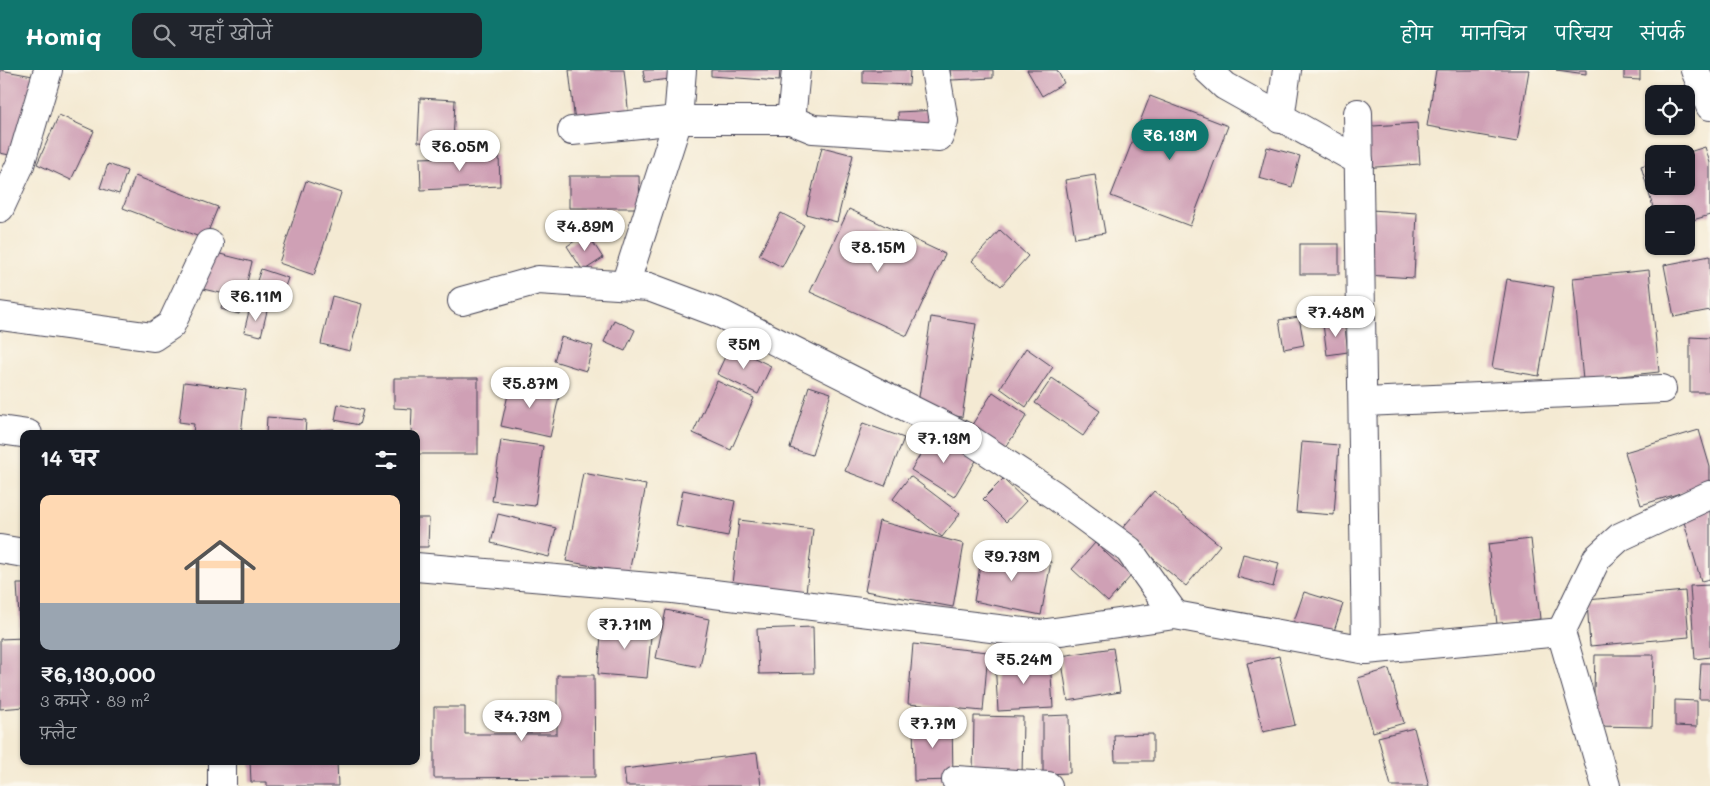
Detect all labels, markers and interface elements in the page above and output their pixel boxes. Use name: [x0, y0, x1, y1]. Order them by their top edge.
search box: [132, 13, 482, 58]
text: Homiq: [25, 20, 102, 51]
text: यहाँ खोजें: [190, 20, 272, 45]
icon: search: [150, 21, 178, 49]
text: होम: [1401, 21, 1433, 45]
text: मानचित्र: [1461, 21, 1527, 45]
text: परिचय: [1555, 21, 1612, 45]
text: संपर्क: [1640, 21, 1685, 45]
map controls: [1645, 85, 1695, 255]
button: locate: [1645, 85, 1695, 135]
pin: ₹6.13M: [1129, 118, 1211, 161]
text: ₹6.13M: [1143, 124, 1197, 145]
pin: ₹6.05M: [419, 129, 501, 172]
text: ₹6.05M: [431, 135, 489, 156]
button: +: [1645, 145, 1695, 195]
button: −: [1645, 205, 1695, 255]
pin: ₹4.89M: [544, 210, 626, 252]
text: ₹4.89M: [556, 215, 614, 236]
pin: ₹8.15M: [837, 230, 919, 273]
text: ₹8.15M: [851, 236, 905, 257]
pin: ₹6.11M: [215, 280, 297, 322]
text: ₹6.11M: [230, 285, 282, 306]
pin: ₹7.48M: [1295, 296, 1377, 338]
text: ₹7.48M: [1307, 301, 1365, 322]
pin: ₹5M: [720, 328, 768, 370]
text: ₹5M: [728, 333, 760, 354]
pin: ₹5.87M: [489, 366, 571, 409]
text: ₹5.87M: [502, 372, 558, 393]
pin: ₹7.13M: [903, 422, 985, 464]
text: ₹7.13M: [917, 427, 971, 448]
text: 14 घर: [40, 444, 98, 471]
icon: filters: [372, 446, 400, 474]
icon: home: [175, 527, 265, 617]
pin: ₹9.73M: [971, 540, 1053, 582]
text: ₹9.73M: [984, 545, 1040, 566]
pin: ₹7.71M: [584, 608, 666, 650]
text: ₹7.71M: [598, 613, 652, 634]
pin: ₹5.24M: [983, 642, 1065, 685]
text: ₹5.24M: [996, 648, 1052, 669]
text: ₹6,130,000: [40, 660, 155, 687]
text: 3 कमरे · 89 m²: [40, 690, 150, 711]
pin: ₹4.73M: [481, 700, 563, 742]
text: ₹4.73M: [493, 705, 551, 726]
pin: ₹7.7M: [898, 706, 968, 749]
text: ₹7.7M: [910, 712, 956, 733]
text: फ़्लैट: [40, 722, 76, 743]

